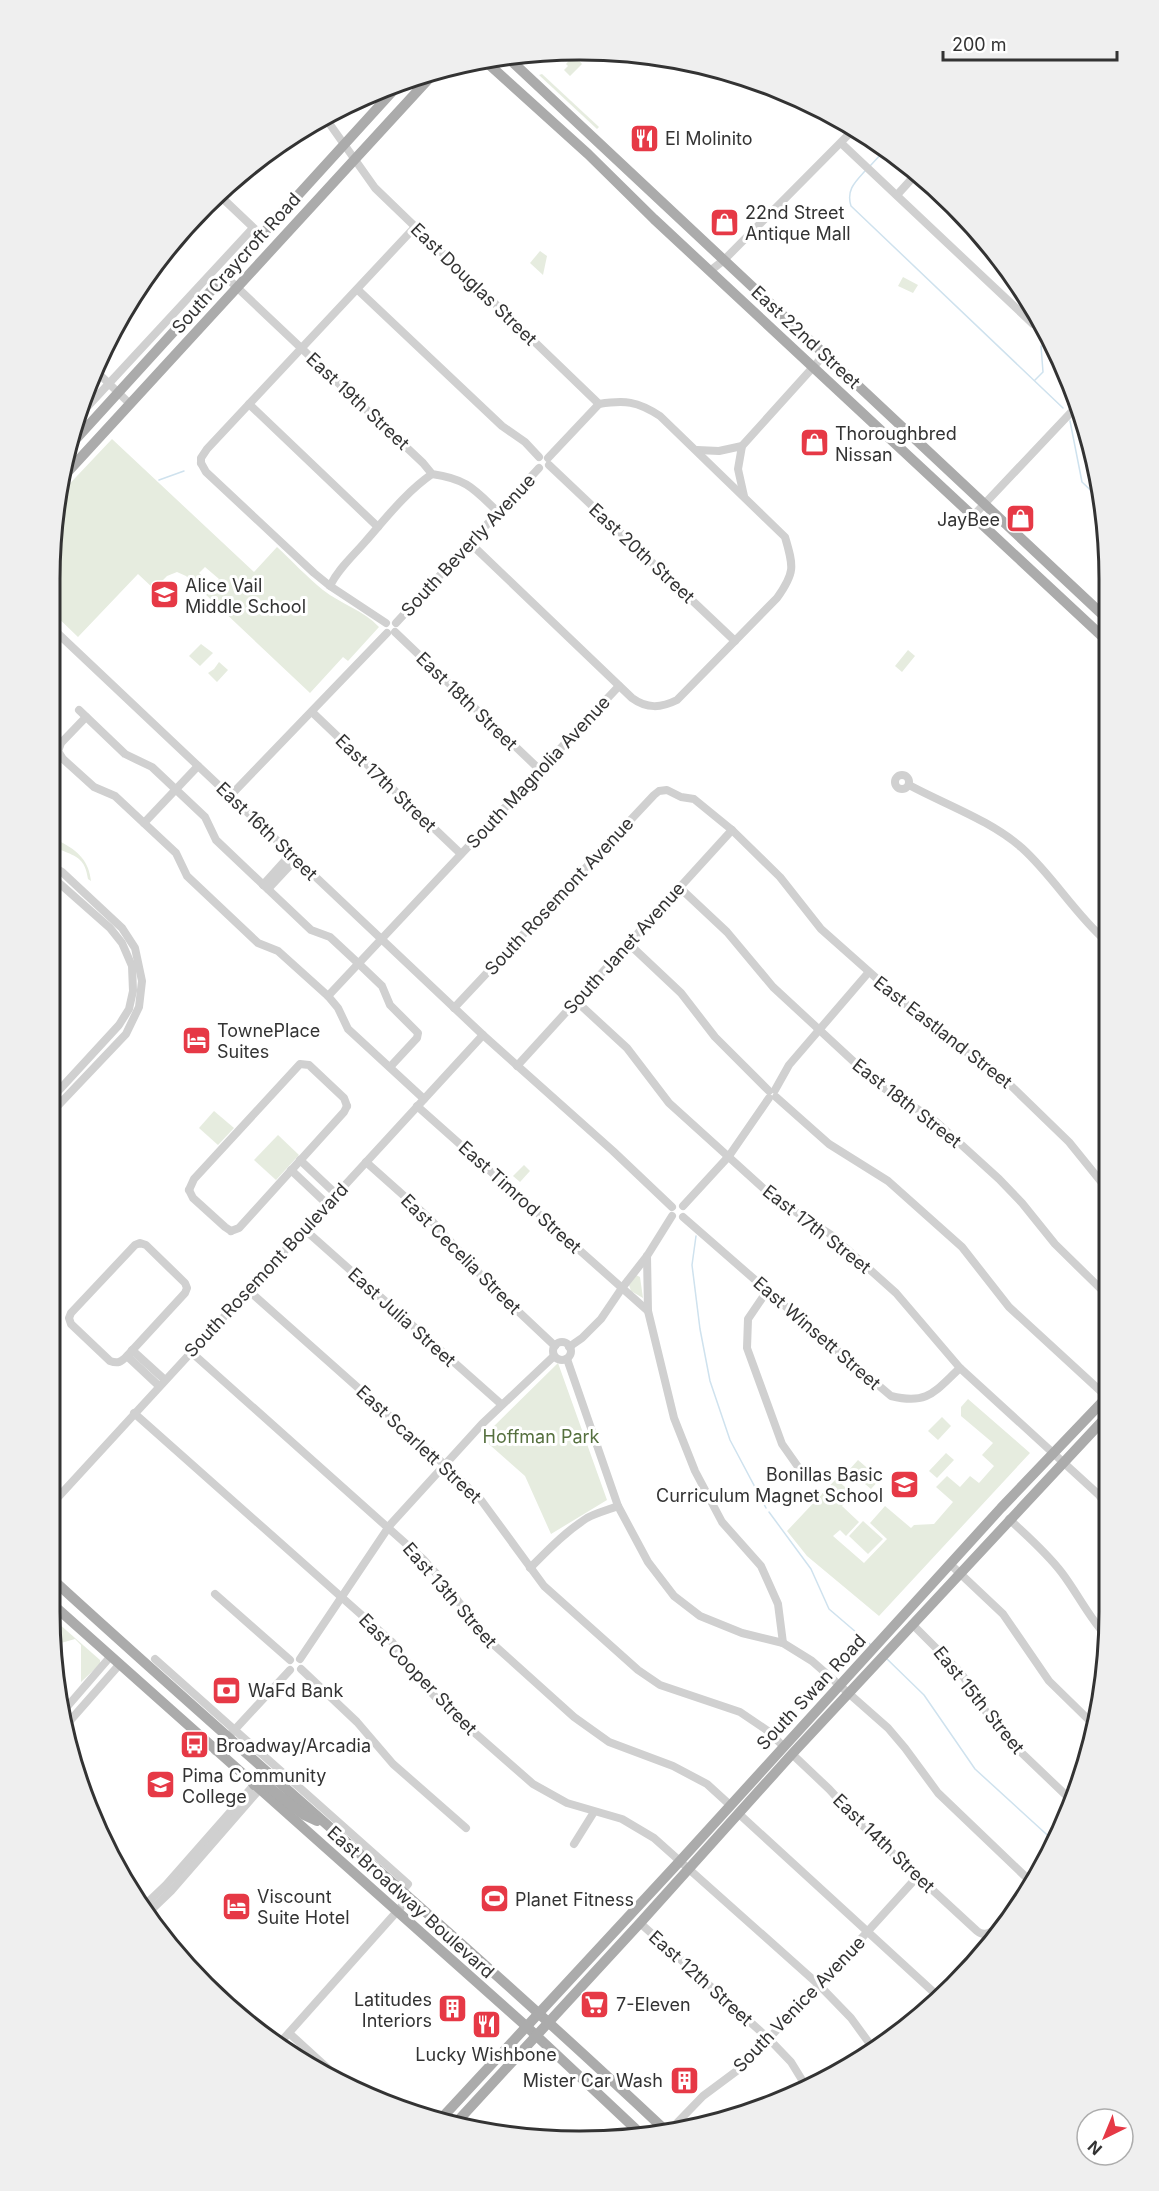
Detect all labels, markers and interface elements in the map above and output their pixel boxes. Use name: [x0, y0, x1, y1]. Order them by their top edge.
scale bar: [943, 24, 1117, 62]
text: 200 m: [952, 34, 1007, 55]
restaurant icon: El Molinito: [628, 122, 660, 154]
place label: El Molinito: [665, 128, 753, 149]
street label: South Craycroft Road: [167, 188, 305, 338]
place label: 22nd Street Antique Mall: [745, 202, 851, 244]
shop icon: 22nd Street Antique Mall: [708, 206, 740, 238]
street label: East Douglas Street: [407, 219, 541, 350]
street label: East 22nd Street: [747, 281, 865, 393]
street label: East 19th Street: [302, 348, 414, 454]
place label: Thoroughbred Nissan: [835, 423, 957, 465]
shop icon: Thoroughbred Nissan: [798, 427, 830, 459]
street label: South Beverly Avenue: [397, 470, 539, 620]
street label: East 20th Street: [585, 499, 699, 607]
shop icon: JayBee: [1005, 503, 1037, 535]
place label: JayBee: [937, 509, 1000, 530]
place label: Alice Vail Middle School: [185, 575, 306, 617]
school or university icon: Alice Vail Middle School: [148, 579, 180, 611]
street label: East 18th Street: [412, 648, 522, 755]
street label: South Magnolia Avenue: [462, 692, 614, 852]
street label: East 17th Street: [331, 730, 441, 836]
street label: East 16th Street: [212, 778, 322, 885]
street label: South Rosemont Avenue: [480, 813, 638, 979]
street label: South Janet Avenue: [559, 878, 689, 1018]
street label: East Eastland Street: [870, 971, 1016, 1093]
place label: TownePlace Suites: [217, 1020, 320, 1062]
hotel icon: TownePlace Suites: [180, 1024, 212, 1056]
street label: East 18th Street: [848, 1054, 966, 1152]
street label: East Timrod Street: [455, 1137, 586, 1257]
street label: South Rosemont Boulevard: [180, 1179, 352, 1361]
street label: East 17th Street: [759, 1180, 875, 1278]
street label: East Cecelia Street: [397, 1190, 525, 1318]
street label: East Julia Street: [344, 1263, 460, 1371]
street label: East Winsett Street: [749, 1272, 885, 1394]
street label: East Scarlett Street: [352, 1381, 486, 1507]
park label: Hoffman Park: [483, 1426, 600, 1447]
place label: Bonillas Basic Curriculum Magnet School: [656, 1464, 883, 1506]
school or university icon: Bonillas Basic Curriculum Magnet School: [888, 1468, 920, 1500]
street label: East 13th Street: [399, 1538, 501, 1652]
street label: East Cooper Street: [355, 1609, 481, 1739]
street label: South Swan Road: [752, 1630, 870, 1754]
street label: East 15th Street: [929, 1642, 1029, 1758]
bank icon: WaFd Bank: [211, 1674, 243, 1706]
place label: WaFd Bank: [248, 1680, 343, 1701]
bus stop icon: Broadway/Arcadia: [179, 1729, 211, 1761]
place label: Broadway/Arcadia: [216, 1735, 371, 1756]
place label: Pima Community College: [182, 1765, 326, 1807]
school or university icon: Pima Community College: [145, 1769, 177, 1801]
street label: East 14th Street: [829, 1789, 939, 1897]
street label: East Broadway Boulevard: [323, 1822, 499, 1982]
sports icon: Planet Fitness: [478, 1883, 510, 1915]
place label: Viscount Suite Hotel: [257, 1886, 350, 1928]
place label: Planet Fitness: [515, 1889, 634, 1910]
hotel icon: Viscount Suite Hotel: [220, 1890, 252, 1922]
street label: East 12th Street: [645, 1926, 757, 2030]
street label: South Venice Avenue: [729, 1932, 869, 2076]
supermarket icon: 7-Eleven: [579, 1988, 611, 2020]
place label: Latitudes Interiors: [354, 1989, 432, 2031]
building icon: Latitudes Interiors: [437, 1993, 469, 2025]
place label: 7-Eleven: [616, 1994, 691, 2015]
restaurant icon: Lucky Wishbone: [470, 2009, 502, 2041]
place label: Lucky Wishbone: [415, 2044, 557, 2065]
building icon: Mister Car Wash: [668, 2064, 700, 2096]
place label: Mister Car Wash: [523, 2070, 663, 2091]
north arrow: [1075, 2107, 1135, 2167]
text: N: [1083, 2136, 1106, 2159]

